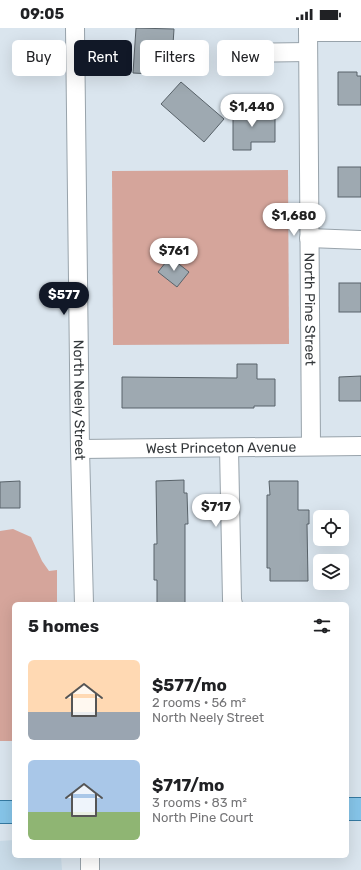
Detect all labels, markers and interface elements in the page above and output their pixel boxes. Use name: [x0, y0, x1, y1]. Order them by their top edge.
text: 09:05: [20, 5, 64, 23]
chip: Buy: [12, 40, 66, 76]
chip: Rent: [74, 40, 132, 76]
chip: Filters: [140, 40, 209, 76]
chip: New: [217, 40, 274, 76]
pin: $1,440: [219, 94, 285, 128]
text: $1,440: [229, 99, 275, 114]
pin: $1,680: [261, 203, 327, 237]
text: $1,680: [272, 208, 316, 223]
pin: $761: [150, 238, 198, 272]
text: $761: [159, 243, 189, 258]
street label: North Pine Street: [301, 252, 318, 366]
pin: $577: [40, 282, 88, 316]
text: $577: [48, 287, 80, 302]
street label: North Neely Street: [70, 340, 88, 461]
street label: West Princeton Avenue: [146, 439, 297, 457]
pin: $717: [192, 494, 240, 528]
text: $717: [201, 499, 231, 514]
map controls: [313, 510, 349, 590]
button: locate: [313, 510, 349, 546]
button: layers: [313, 554, 349, 590]
icon: filters: [311, 615, 333, 637]
text: 5 homes: [28, 616, 99, 636]
text: $577/mo: [152, 675, 227, 695]
icon: home: [60, 676, 108, 724]
text: 2 rooms · 56 m²: [152, 695, 246, 710]
text: North Neely Street: [152, 710, 264, 725]
text: $717/mo: [152, 775, 224, 795]
icon: home: [60, 776, 108, 824]
text: 3 rooms · 83 m²: [152, 795, 247, 810]
text: North Pine Court: [152, 810, 253, 825]

